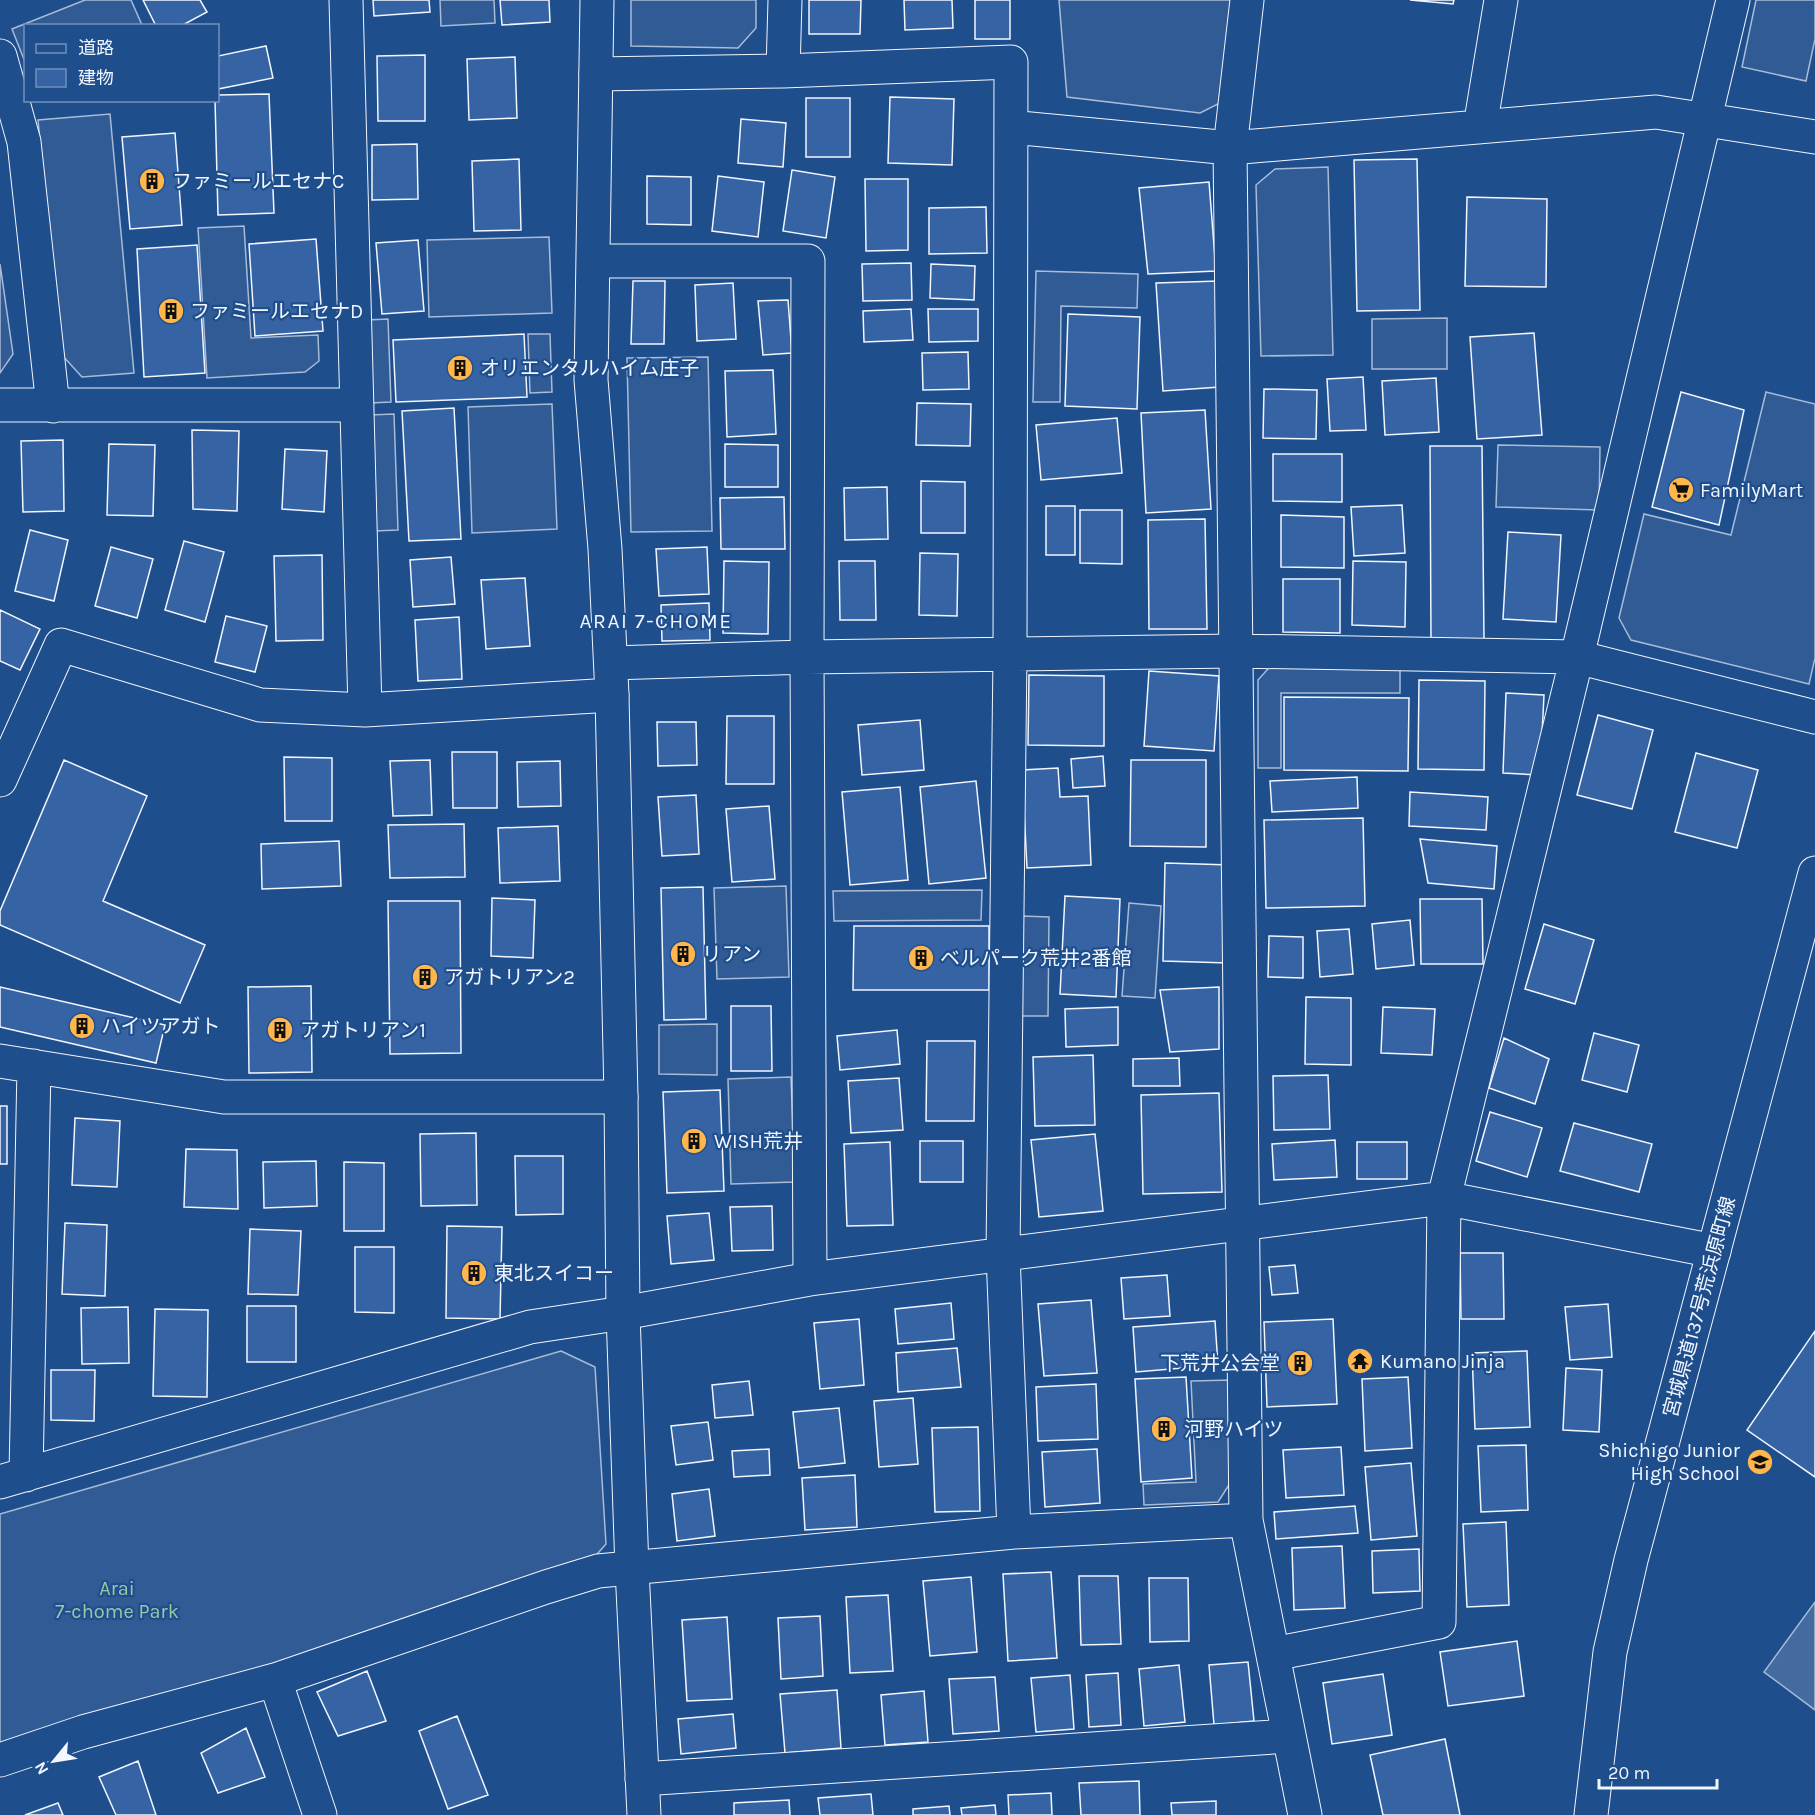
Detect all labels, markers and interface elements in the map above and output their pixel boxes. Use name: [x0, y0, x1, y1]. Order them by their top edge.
legend: [24, 24, 219, 102]
text: 道路: [78, 37, 114, 59]
text: 建物: [78, 67, 114, 89]
building icon: ファミールエセナC: [137, 166, 167, 196]
place label: ファミールエセナC: [172, 170, 344, 193]
building icon: ファミールエセナD: [156, 296, 186, 326]
place label: ファミールエセナD: [190, 300, 363, 323]
building icon: オリエンタルハイム庄子: [445, 353, 475, 383]
place label: オリエンタルハイム庄子: [480, 357, 699, 380]
supermarket icon: FamilyMart: [1666, 475, 1696, 505]
place label: FamilyMart: [1700, 479, 1804, 502]
district label: ARAI 7-CHOME: [579, 609, 733, 633]
building icon: リアン: [668, 939, 698, 969]
place label: リアン: [702, 943, 761, 966]
building icon: ベルパーク荒井2番館: [906, 943, 936, 973]
place label: ベルパーク荒井2番館: [940, 947, 1132, 970]
building icon: アガトリアン2: [410, 962, 440, 992]
place label: アガトリアン2: [444, 966, 575, 989]
building icon: ハイツアガト: [67, 1011, 97, 1041]
place label: ハイツアガト: [101, 1015, 221, 1038]
building icon: アガトリアン1: [265, 1015, 295, 1045]
place label: アガトリアン1: [300, 1019, 426, 1042]
building icon: WISH荒井: [679, 1126, 709, 1156]
place label: WISH荒井: [714, 1130, 803, 1153]
street label: 宮城県道137号荒浜原町線: [1659, 1194, 1740, 1420]
building icon: 東北スイコー: [459, 1258, 489, 1288]
place label: 東北スイコー: [494, 1262, 614, 1285]
temple icon: Kumano Jinja: [1345, 1346, 1375, 1376]
building icon: 下荒井公会堂: [1285, 1348, 1315, 1378]
place label: Kumano Jinja: [1380, 1350, 1505, 1373]
place label: 下荒井公会堂: [1160, 1352, 1280, 1375]
building icon: 河野ハイツ: [1149, 1414, 1179, 1444]
place label: 河野ハイツ: [1184, 1418, 1284, 1441]
place label: Shichigo Junior High School: [1598, 1439, 1741, 1485]
school or university icon: Shichigo Junior High School: [1745, 1447, 1775, 1477]
park label: Arai 7-chome Park: [55, 1577, 179, 1623]
north arrow: [24, 1731, 84, 1791]
scale bar: [1599, 1752, 1718, 1790]
text: N: [30, 1759, 53, 1778]
text: 20 m: [1608, 1762, 1650, 1784]

